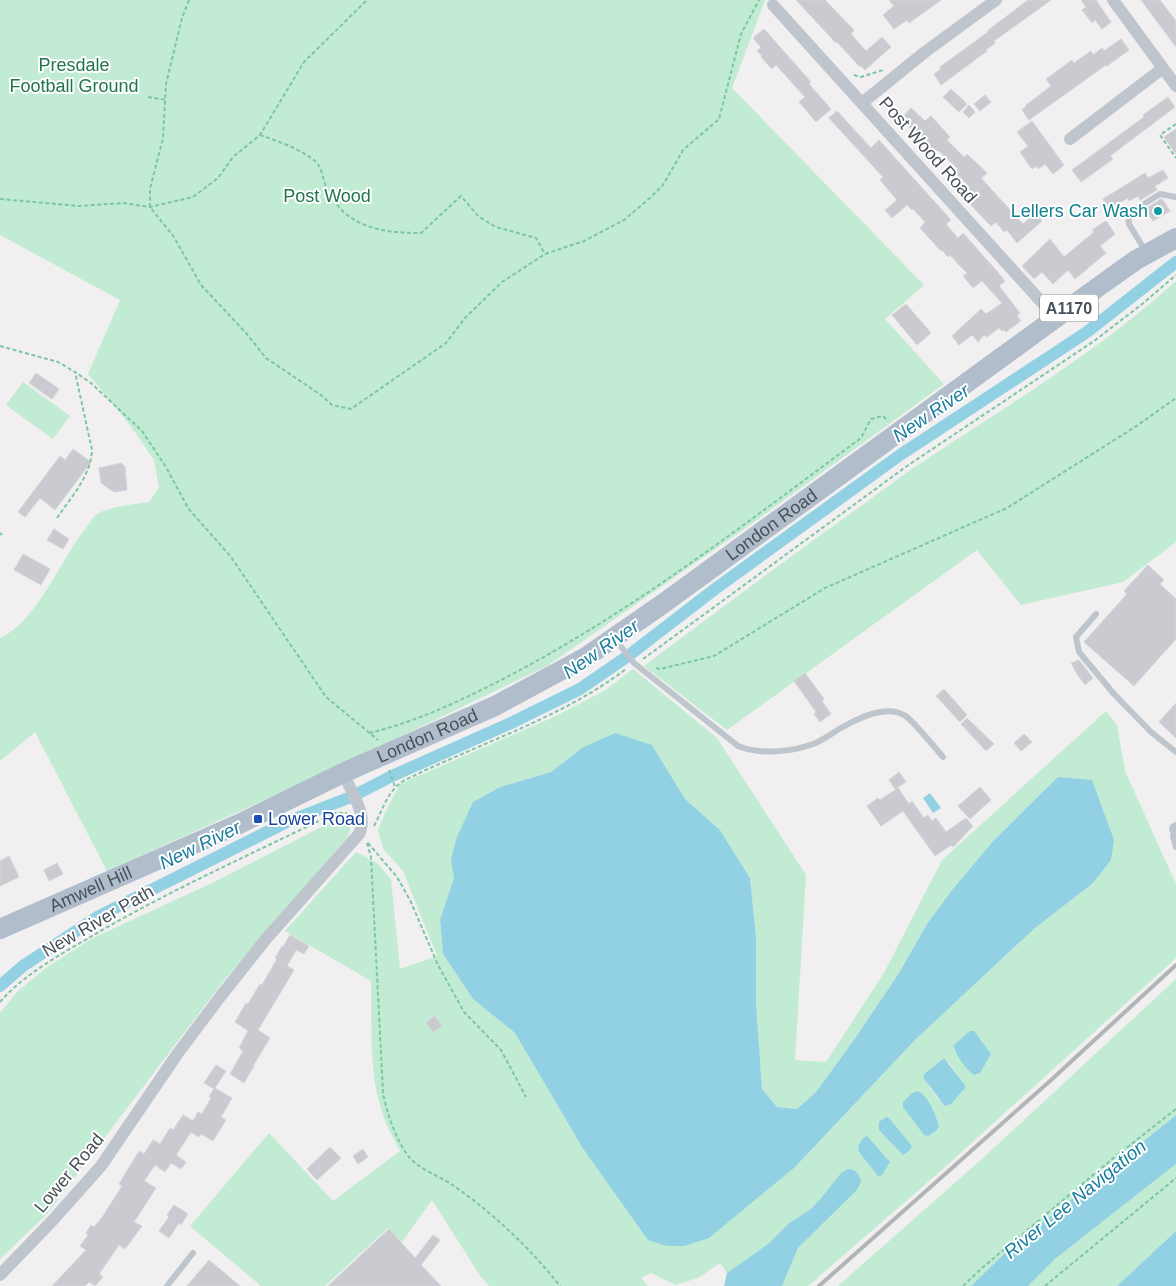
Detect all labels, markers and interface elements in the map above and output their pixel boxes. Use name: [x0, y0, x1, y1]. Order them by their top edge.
park label: Presdale Football Ground: [9, 55, 139, 96]
street label: Post Wood Road: [875, 93, 981, 207]
park label: Post Wood: [283, 186, 371, 206]
place label: Lellers Car Wash: [1011, 201, 1148, 221]
marker: Lellers Car Wash: [1152, 205, 1164, 217]
road number: A1170: [1040, 294, 1098, 322]
water label: New River: [889, 379, 974, 446]
street label: London Road: [722, 485, 821, 565]
water label: New River: [559, 615, 643, 683]
street label: London Road: [374, 705, 481, 767]
place label: Lower Road: [268, 809, 365, 829]
marker: Lower Road: [252, 813, 264, 825]
water label: New River: [156, 816, 245, 874]
street label: Amwell Hill: [46, 862, 135, 916]
street label: New River Path: [39, 881, 157, 961]
street label: Lower Road: [30, 1129, 108, 1217]
water label: River Lee Navigation: [1000, 1135, 1150, 1263]

